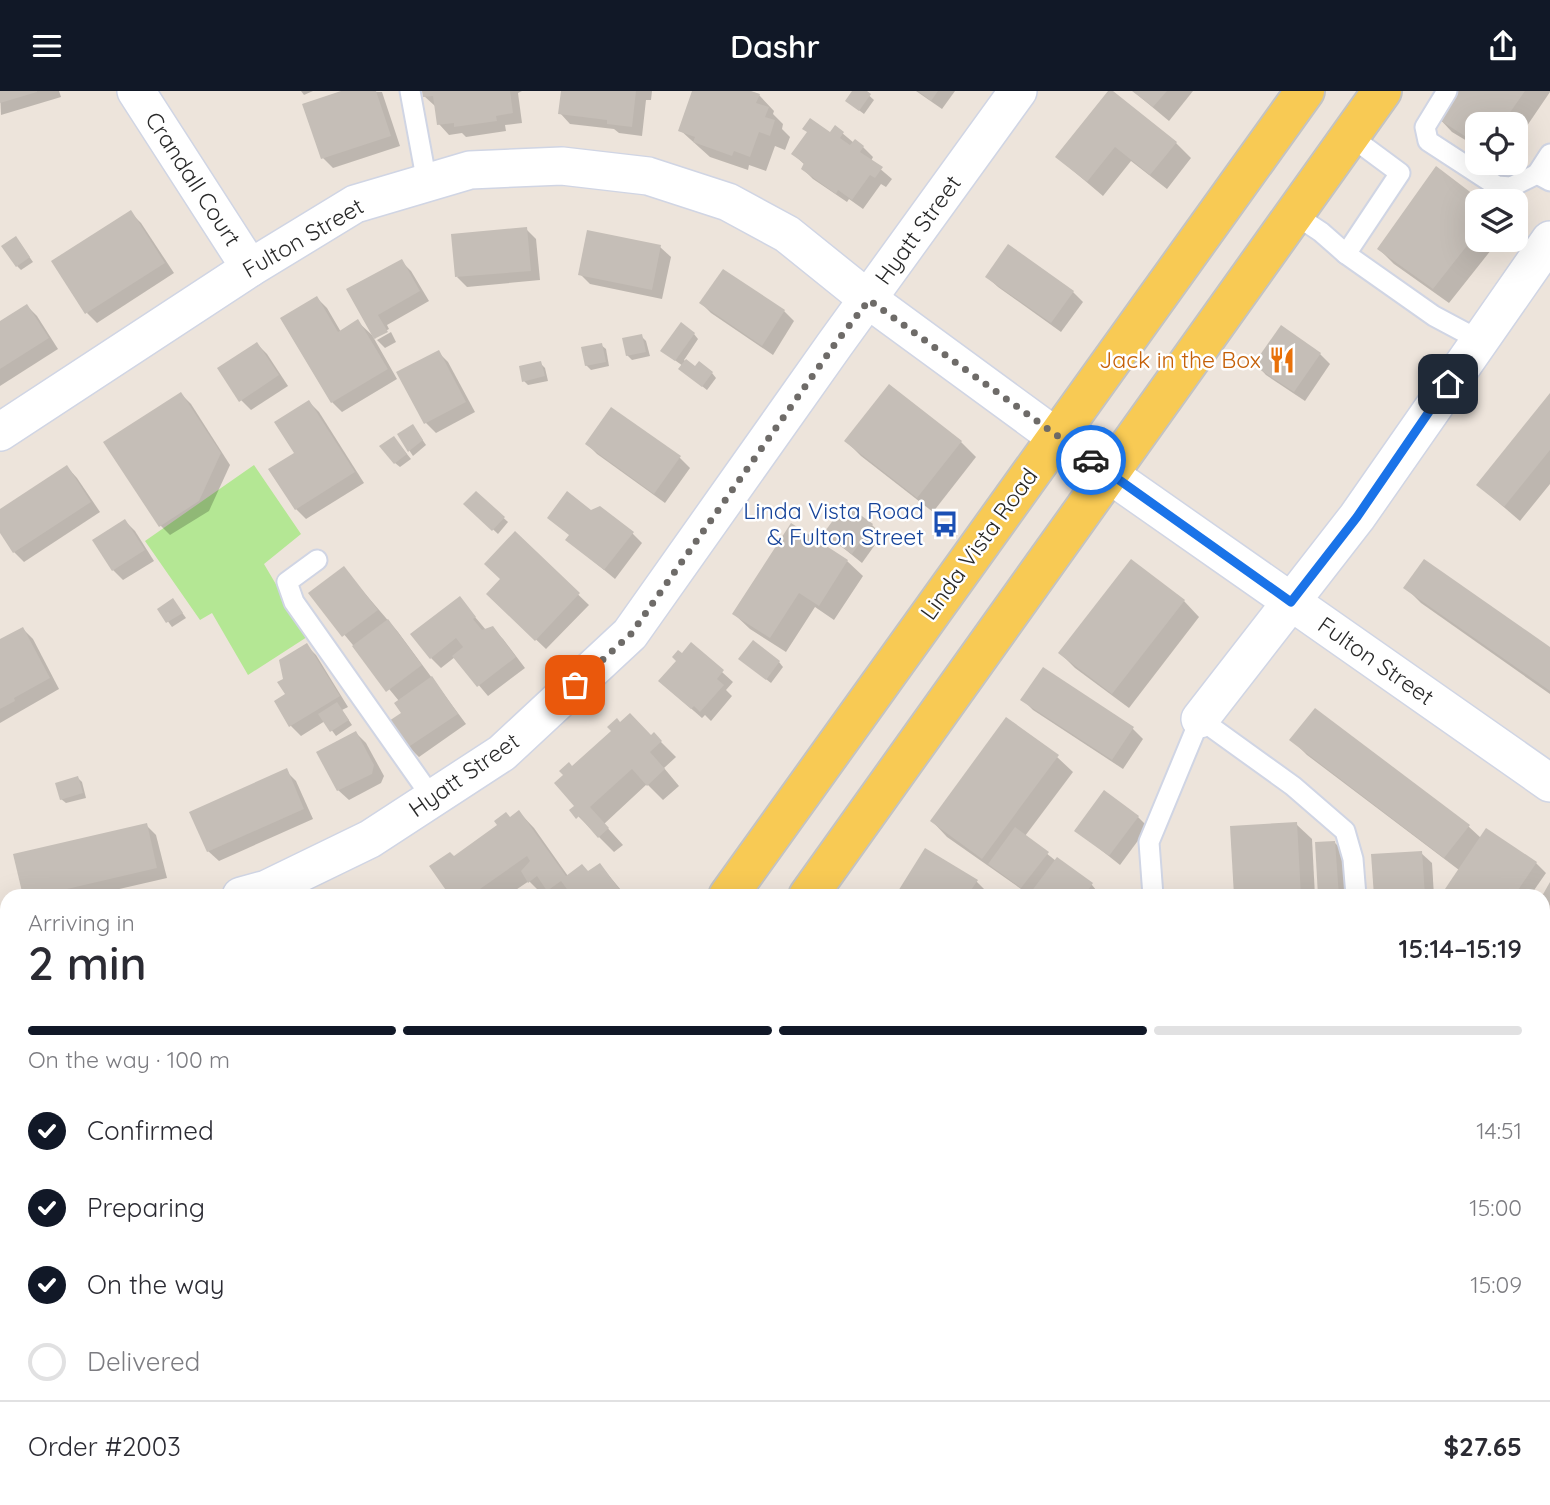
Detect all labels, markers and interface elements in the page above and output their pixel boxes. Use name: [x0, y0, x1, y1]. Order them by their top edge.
text: Dashr: [730, 26, 820, 66]
icon: menu: [28, 27, 66, 65]
icon: share: [1484, 27, 1522, 65]
street label: Crandall Court: [139, 106, 248, 251]
map controls: [1465, 112, 1528, 252]
button: locate: [1465, 112, 1528, 175]
street label: Hyatt Street: [868, 169, 967, 290]
button: layers: [1465, 189, 1528, 252]
street label: Fulton Street: [237, 191, 369, 284]
place label: Jack in the Box: [1099, 345, 1261, 374]
restaurant icon: Jack in the Box: [1267, 345, 1297, 375]
pin: [1418, 354, 1478, 414]
icon: home: [1429, 365, 1467, 403]
courier: [1056, 425, 1126, 495]
icon: car: [1072, 441, 1110, 479]
street label: Linda Vista Road: [914, 462, 1043, 625]
place label: Linda Vista Road & Fulton Street: [743, 496, 924, 551]
bus stop icon: Linda Vista Road & Fulton Street: [930, 509, 960, 539]
street label: Fulton Street: [1313, 610, 1440, 711]
pin: [545, 655, 605, 715]
icon: bag: [556, 666, 594, 704]
street label: Hyatt Street: [403, 726, 525, 823]
text: Arriving in: [28, 908, 135, 937]
text: 15:14–15:19: [1398, 932, 1522, 965]
text: 2 min: [28, 934, 147, 992]
text: On the way · 100 m: [28, 1045, 230, 1074]
icon: check: [28, 1112, 66, 1150]
text: Confirmed: [87, 1114, 214, 1147]
text: 14:51: [1476, 1116, 1522, 1145]
icon: check: [28, 1189, 66, 1227]
text: Preparing: [87, 1191, 205, 1224]
text: 15:00: [1469, 1193, 1522, 1222]
icon: check: [28, 1266, 66, 1304]
text: On the way: [87, 1268, 225, 1301]
text: 15:09: [1470, 1270, 1522, 1299]
text: Delivered: [87, 1345, 200, 1378]
text: Order #2003: [28, 1430, 181, 1463]
text: $27.65: [1443, 1430, 1522, 1463]

